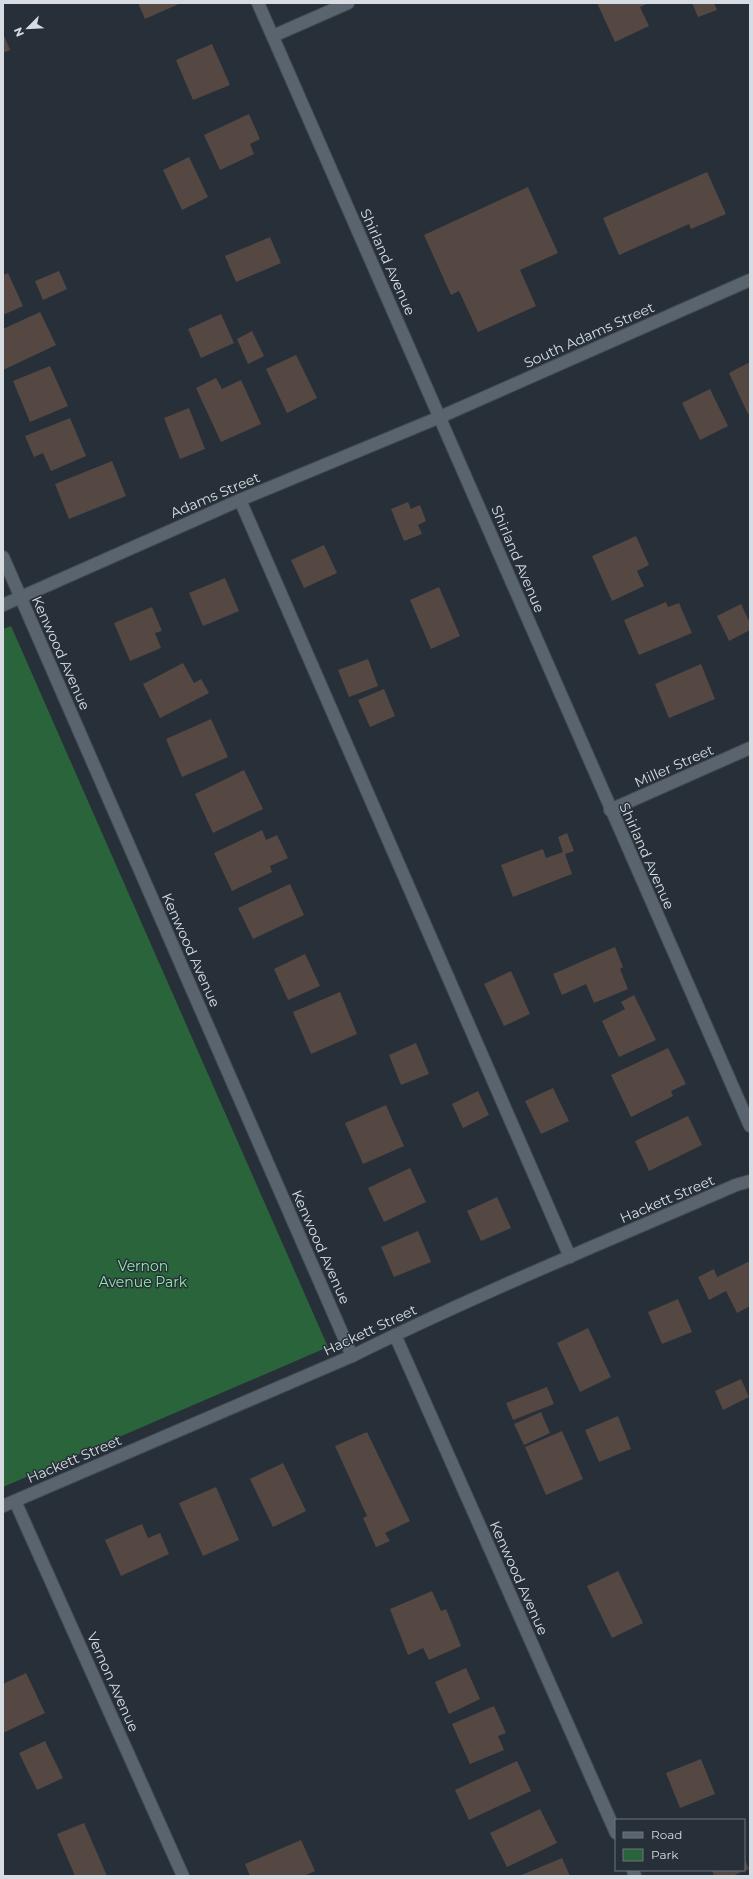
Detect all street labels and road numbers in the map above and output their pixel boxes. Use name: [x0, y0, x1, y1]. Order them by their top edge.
street label: Shirland Avenue: [356, 206, 420, 318]
street label: South Adams Street: [521, 298, 657, 372]
street label: Adams Street: [168, 468, 263, 522]
street label: Shirland Avenue: [487, 503, 549, 615]
street label: Kenwood Avenue: [28, 593, 94, 713]
street label: Miller Street: [632, 740, 717, 791]
street label: Shirland Avenue: [615, 800, 679, 912]
street label: Kenwood Avenue: [158, 890, 224, 1010]
street label: Hackett Street: [617, 1171, 717, 1227]
street label: Kenwood Avenue: [288, 1187, 354, 1307]
street label: Hackett Street: [320, 1300, 420, 1360]
street label: Hackett Street: [24, 1431, 124, 1487]
street label: Kenwood Avenue: [486, 1518, 552, 1638]
street label: Vernon Avenue: [83, 1629, 143, 1735]

